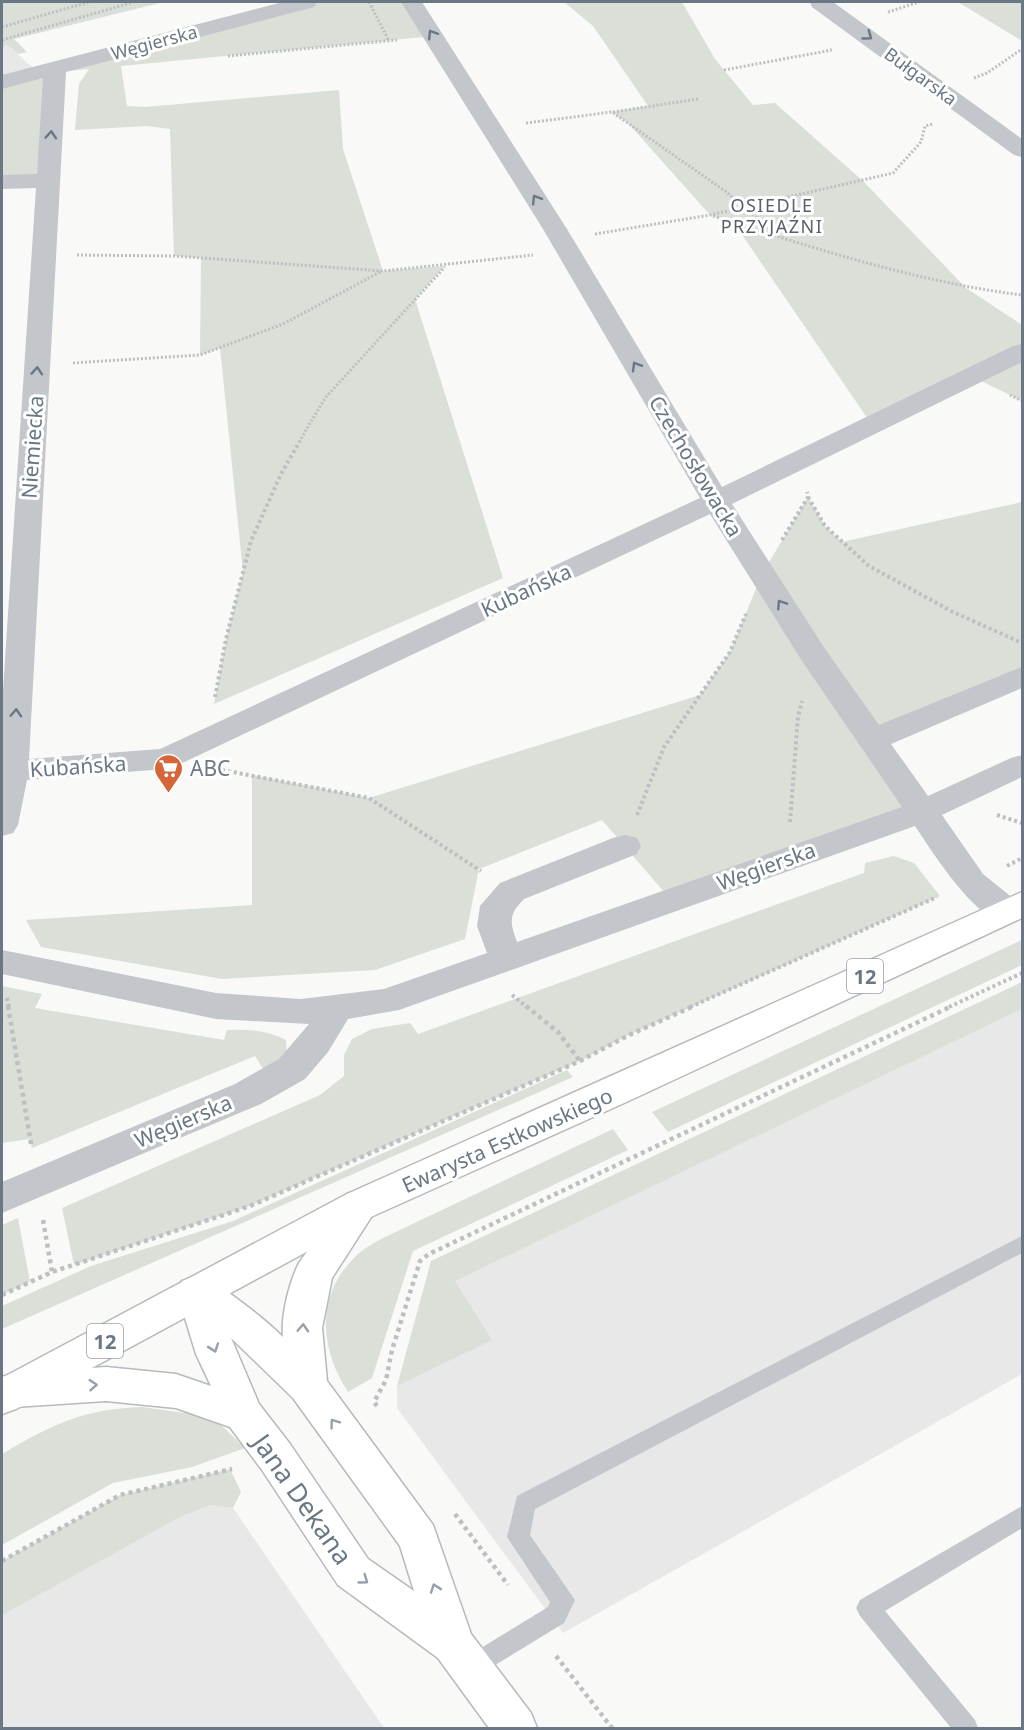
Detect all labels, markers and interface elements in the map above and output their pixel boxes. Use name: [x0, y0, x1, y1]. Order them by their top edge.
street label: Węgierska: [108, 19, 200, 65]
one-way arrow: [861, 29, 872, 40]
one-way arrow: [428, 30, 439, 41]
street label: Bułgarska: [880, 41, 962, 111]
one-way arrow: [45, 130, 58, 139]
district label: OSIEDLE PRZYJAŹNI: [721, 193, 823, 238]
one-way arrow: [532, 195, 544, 205]
one-way arrow: [632, 362, 644, 372]
one-way arrow: [30, 367, 43, 376]
street label: Czechosłowacka: [643, 390, 749, 542]
street label: Niemiecka: [14, 395, 50, 499]
street label: Kubańska: [476, 557, 576, 623]
one-way arrow: [778, 600, 789, 611]
one-way arrow: [10, 708, 23, 717]
street label: Kubańska: [29, 749, 127, 783]
supermarket icon: ABC: [153, 752, 185, 794]
place label: ABC: [190, 754, 230, 782]
street label: Węgierska: [713, 835, 819, 897]
road number: 12: [847, 959, 883, 993]
street label: Ewarysta Estkowskiego: [397, 1081, 617, 1199]
street label: Węgierska: [130, 1088, 236, 1154]
one-way arrow: [297, 1323, 310, 1332]
road number: 12: [87, 1324, 123, 1358]
one-way arrow: [207, 1342, 220, 1352]
one-way arrow: [89, 1379, 98, 1392]
one-way arrow: [330, 1419, 341, 1430]
street label: Jana Dekana: [243, 1424, 361, 1572]
one-way arrow: [358, 1573, 369, 1584]
one-way arrow: [429, 1583, 442, 1594]

